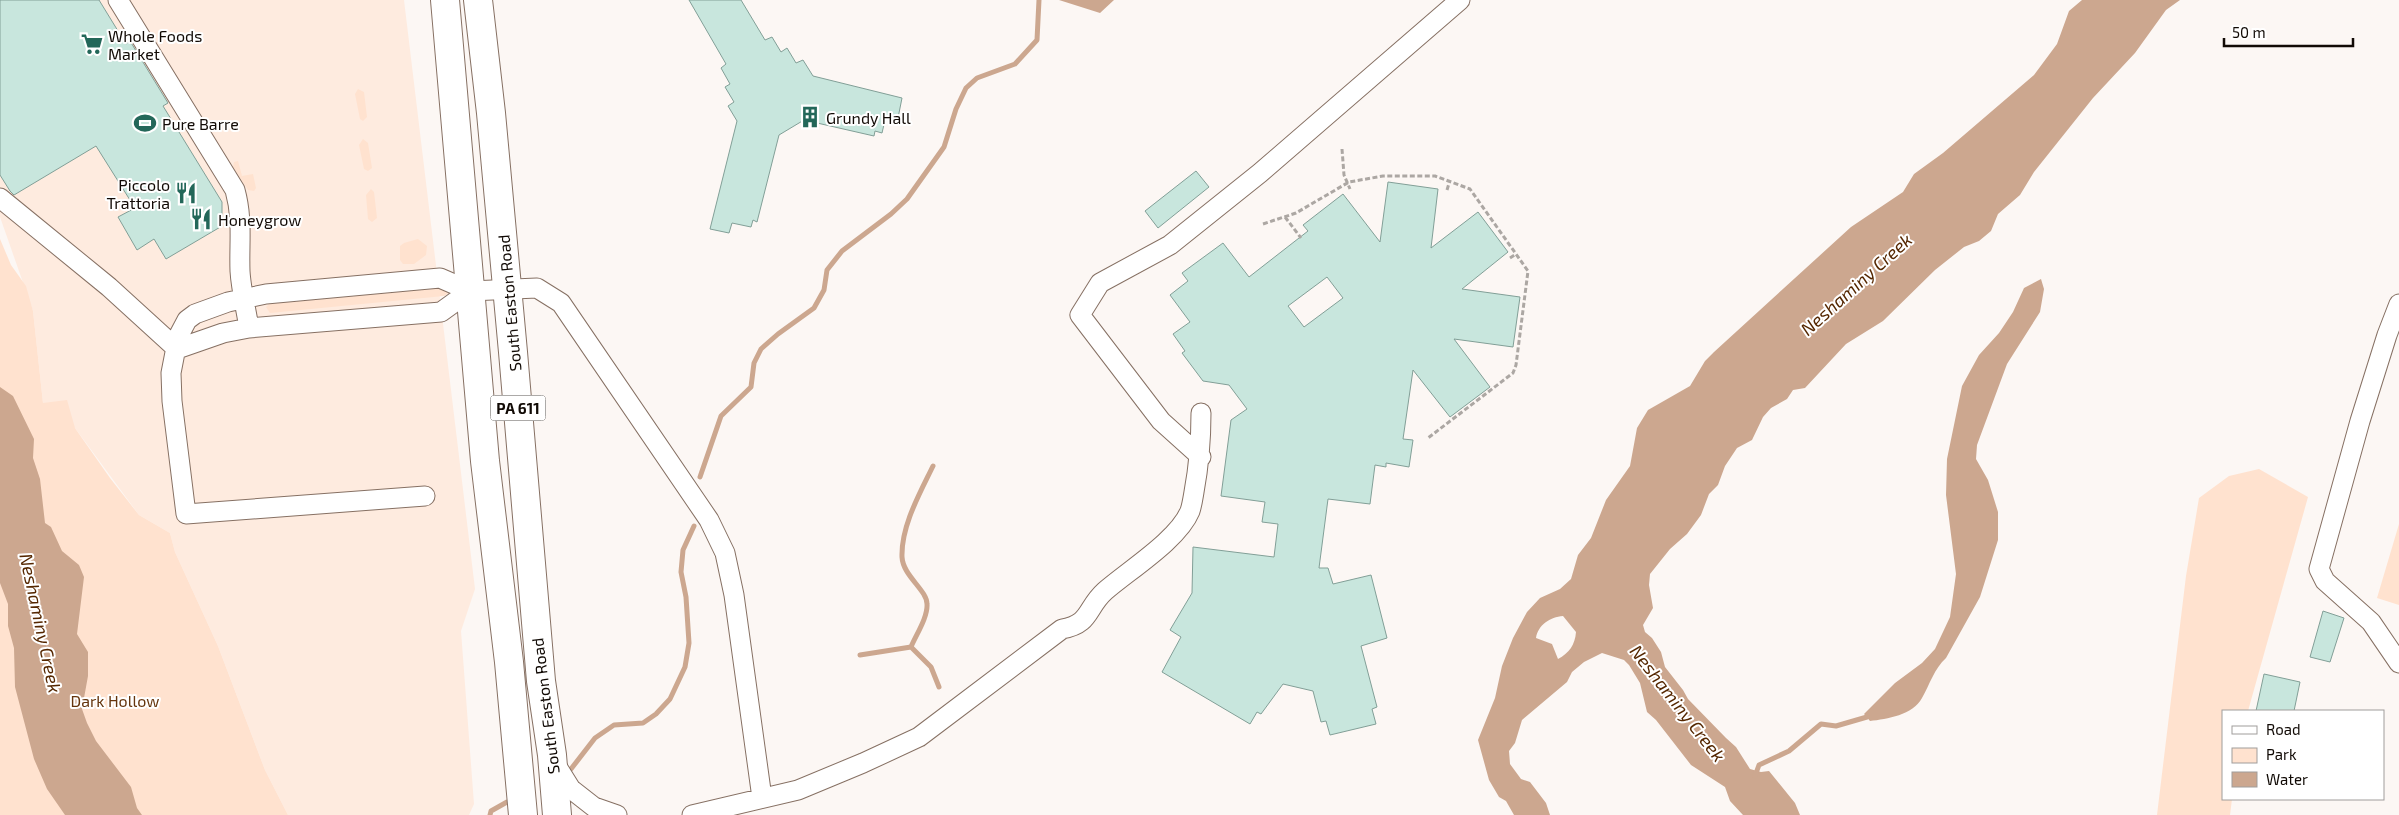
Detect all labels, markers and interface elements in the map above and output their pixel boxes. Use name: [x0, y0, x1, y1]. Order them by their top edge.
scale bar: [2224, 15, 2353, 47]
text: 50 m: [2232, 23, 2266, 41]
place label: Whole Foods Market: [108, 26, 202, 63]
supermarket icon: Whole Foods Market: [79, 31, 105, 57]
building icon: Grundy Hall: [797, 104, 823, 130]
place label: Grundy Hall: [826, 108, 911, 127]
sports icon: Pure Barre: [132, 110, 158, 136]
place label: Pure Barre: [162, 114, 239, 133]
place label: Piccolo Trattoria: [107, 175, 170, 212]
restaurant icon: Piccolo Trattoria: [173, 180, 199, 206]
restaurant icon: Honeygrow: [188, 206, 214, 232]
place label: Honeygrow: [218, 210, 301, 229]
water label: Neshaminy Creek: [1796, 228, 1916, 340]
street label: South Easton Road: [494, 234, 524, 372]
road number: PA 611: [490, 396, 546, 420]
water label: Neshaminy Creek: [15, 551, 67, 695]
street label: South Easton Road: [527, 637, 563, 775]
water label: Neshaminy Creek: [1626, 640, 1730, 766]
park label: Dark Hollow: [71, 691, 159, 710]
legend: [2222, 710, 2384, 800]
text: Road: [2266, 720, 2301, 738]
text: Park: [2266, 745, 2297, 763]
text: Water: [2266, 770, 2308, 788]

